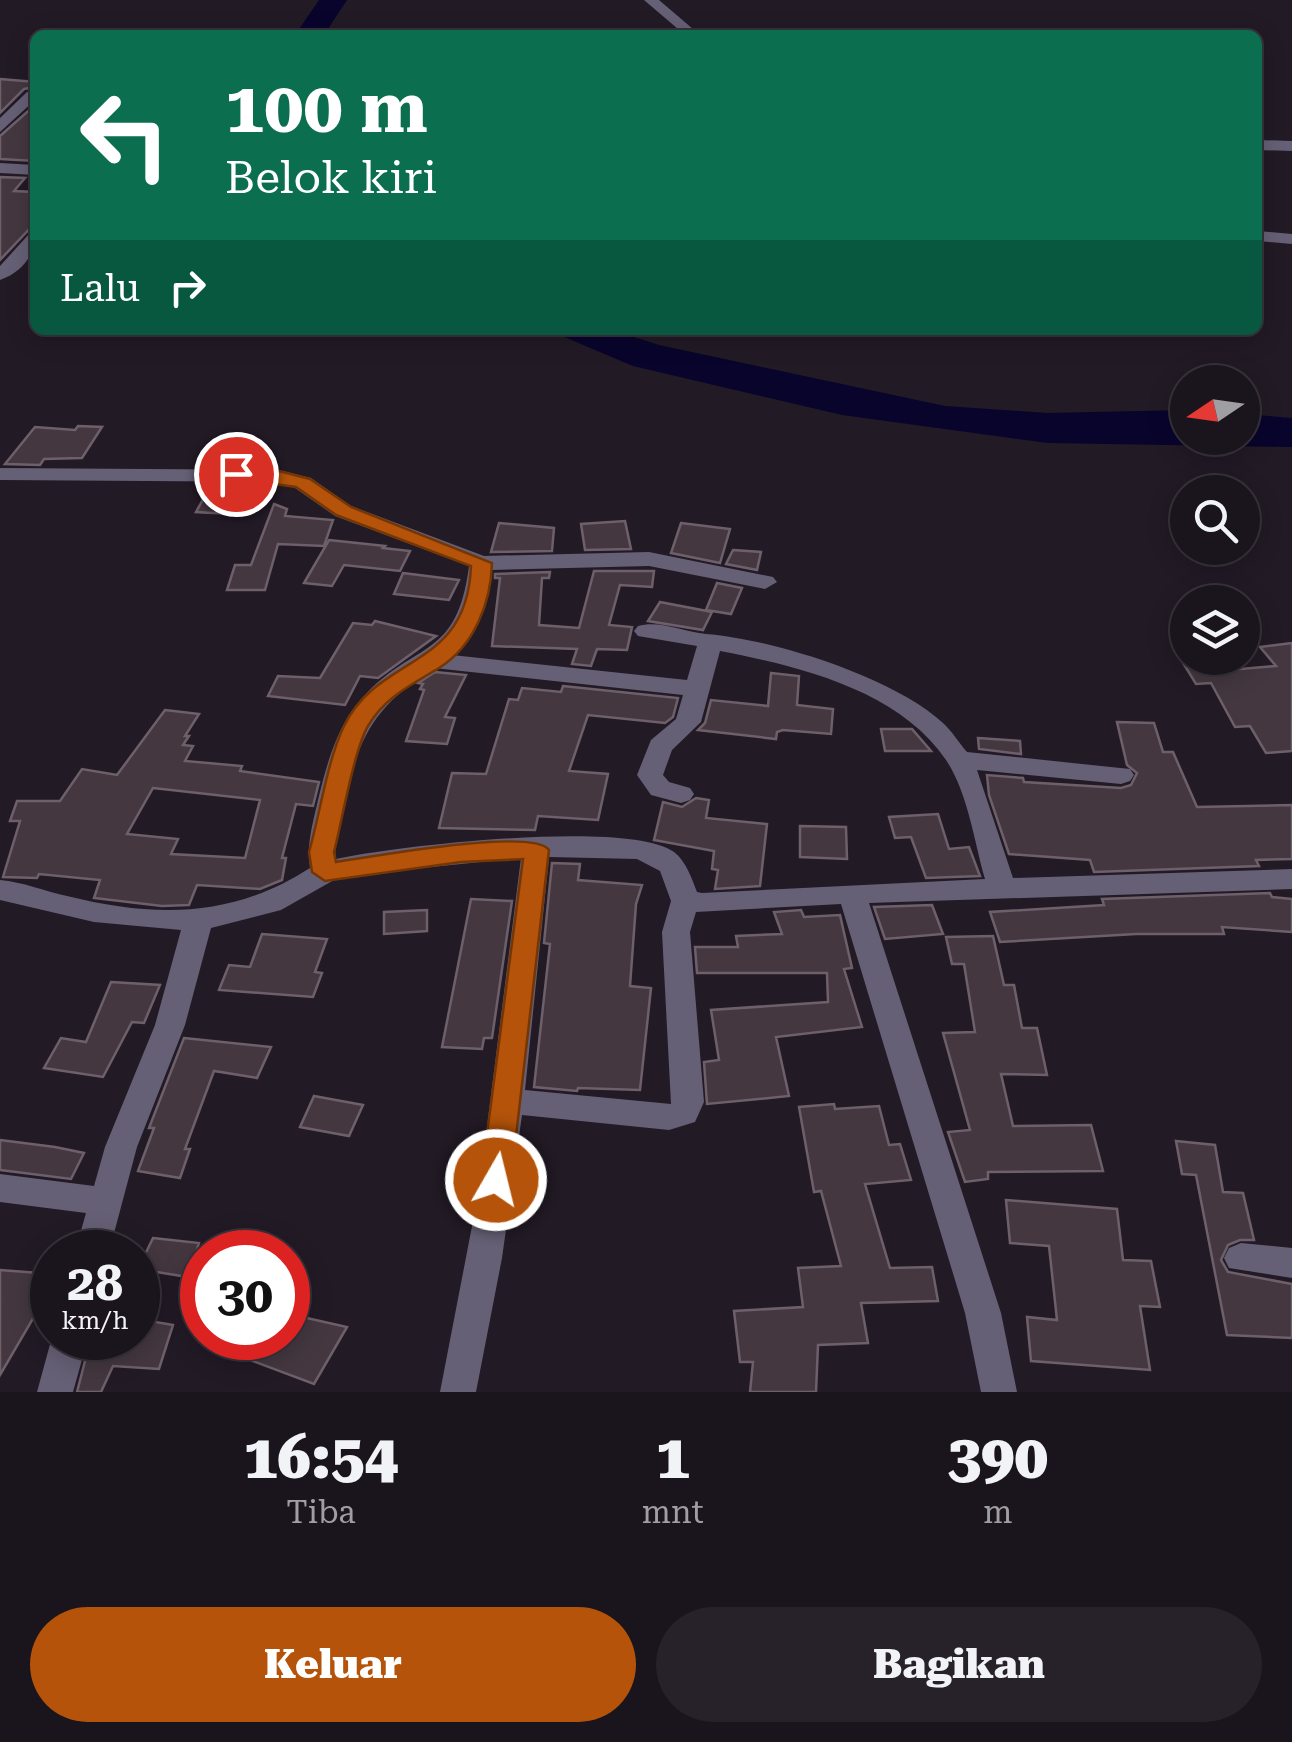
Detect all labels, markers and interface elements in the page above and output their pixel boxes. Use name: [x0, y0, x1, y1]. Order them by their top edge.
text: 100 m: [225, 67, 428, 149]
icon: left: [60, 70, 190, 200]
text: Belok kiri: [225, 151, 437, 204]
icon: right: [160, 260, 215, 315]
text: Lalu: [60, 266, 140, 310]
north arrow: [1170, 365, 1260, 455]
map controls: [1170, 365, 1260, 675]
pin: [194, 432, 279, 517]
icon: arrive: [209, 447, 264, 502]
button: search: [1170, 475, 1260, 565]
button: layers: [1170, 585, 1260, 675]
position arrow: [444, 1128, 548, 1232]
speed limit sign: 30: [180, 1230, 310, 1360]
text: 28: [67, 1254, 123, 1312]
text: km/h: [62, 1306, 128, 1335]
text: 16:54: [244, 1422, 398, 1493]
text: 1: [656, 1422, 690, 1493]
text: 390: [947, 1422, 1048, 1493]
text: Tiba: [286, 1493, 356, 1531]
text: mnt: [642, 1493, 704, 1531]
text: m: [983, 1493, 1012, 1531]
button: Keluar: [30, 1607, 636, 1722]
button: Bagikan: [656, 1607, 1262, 1722]

